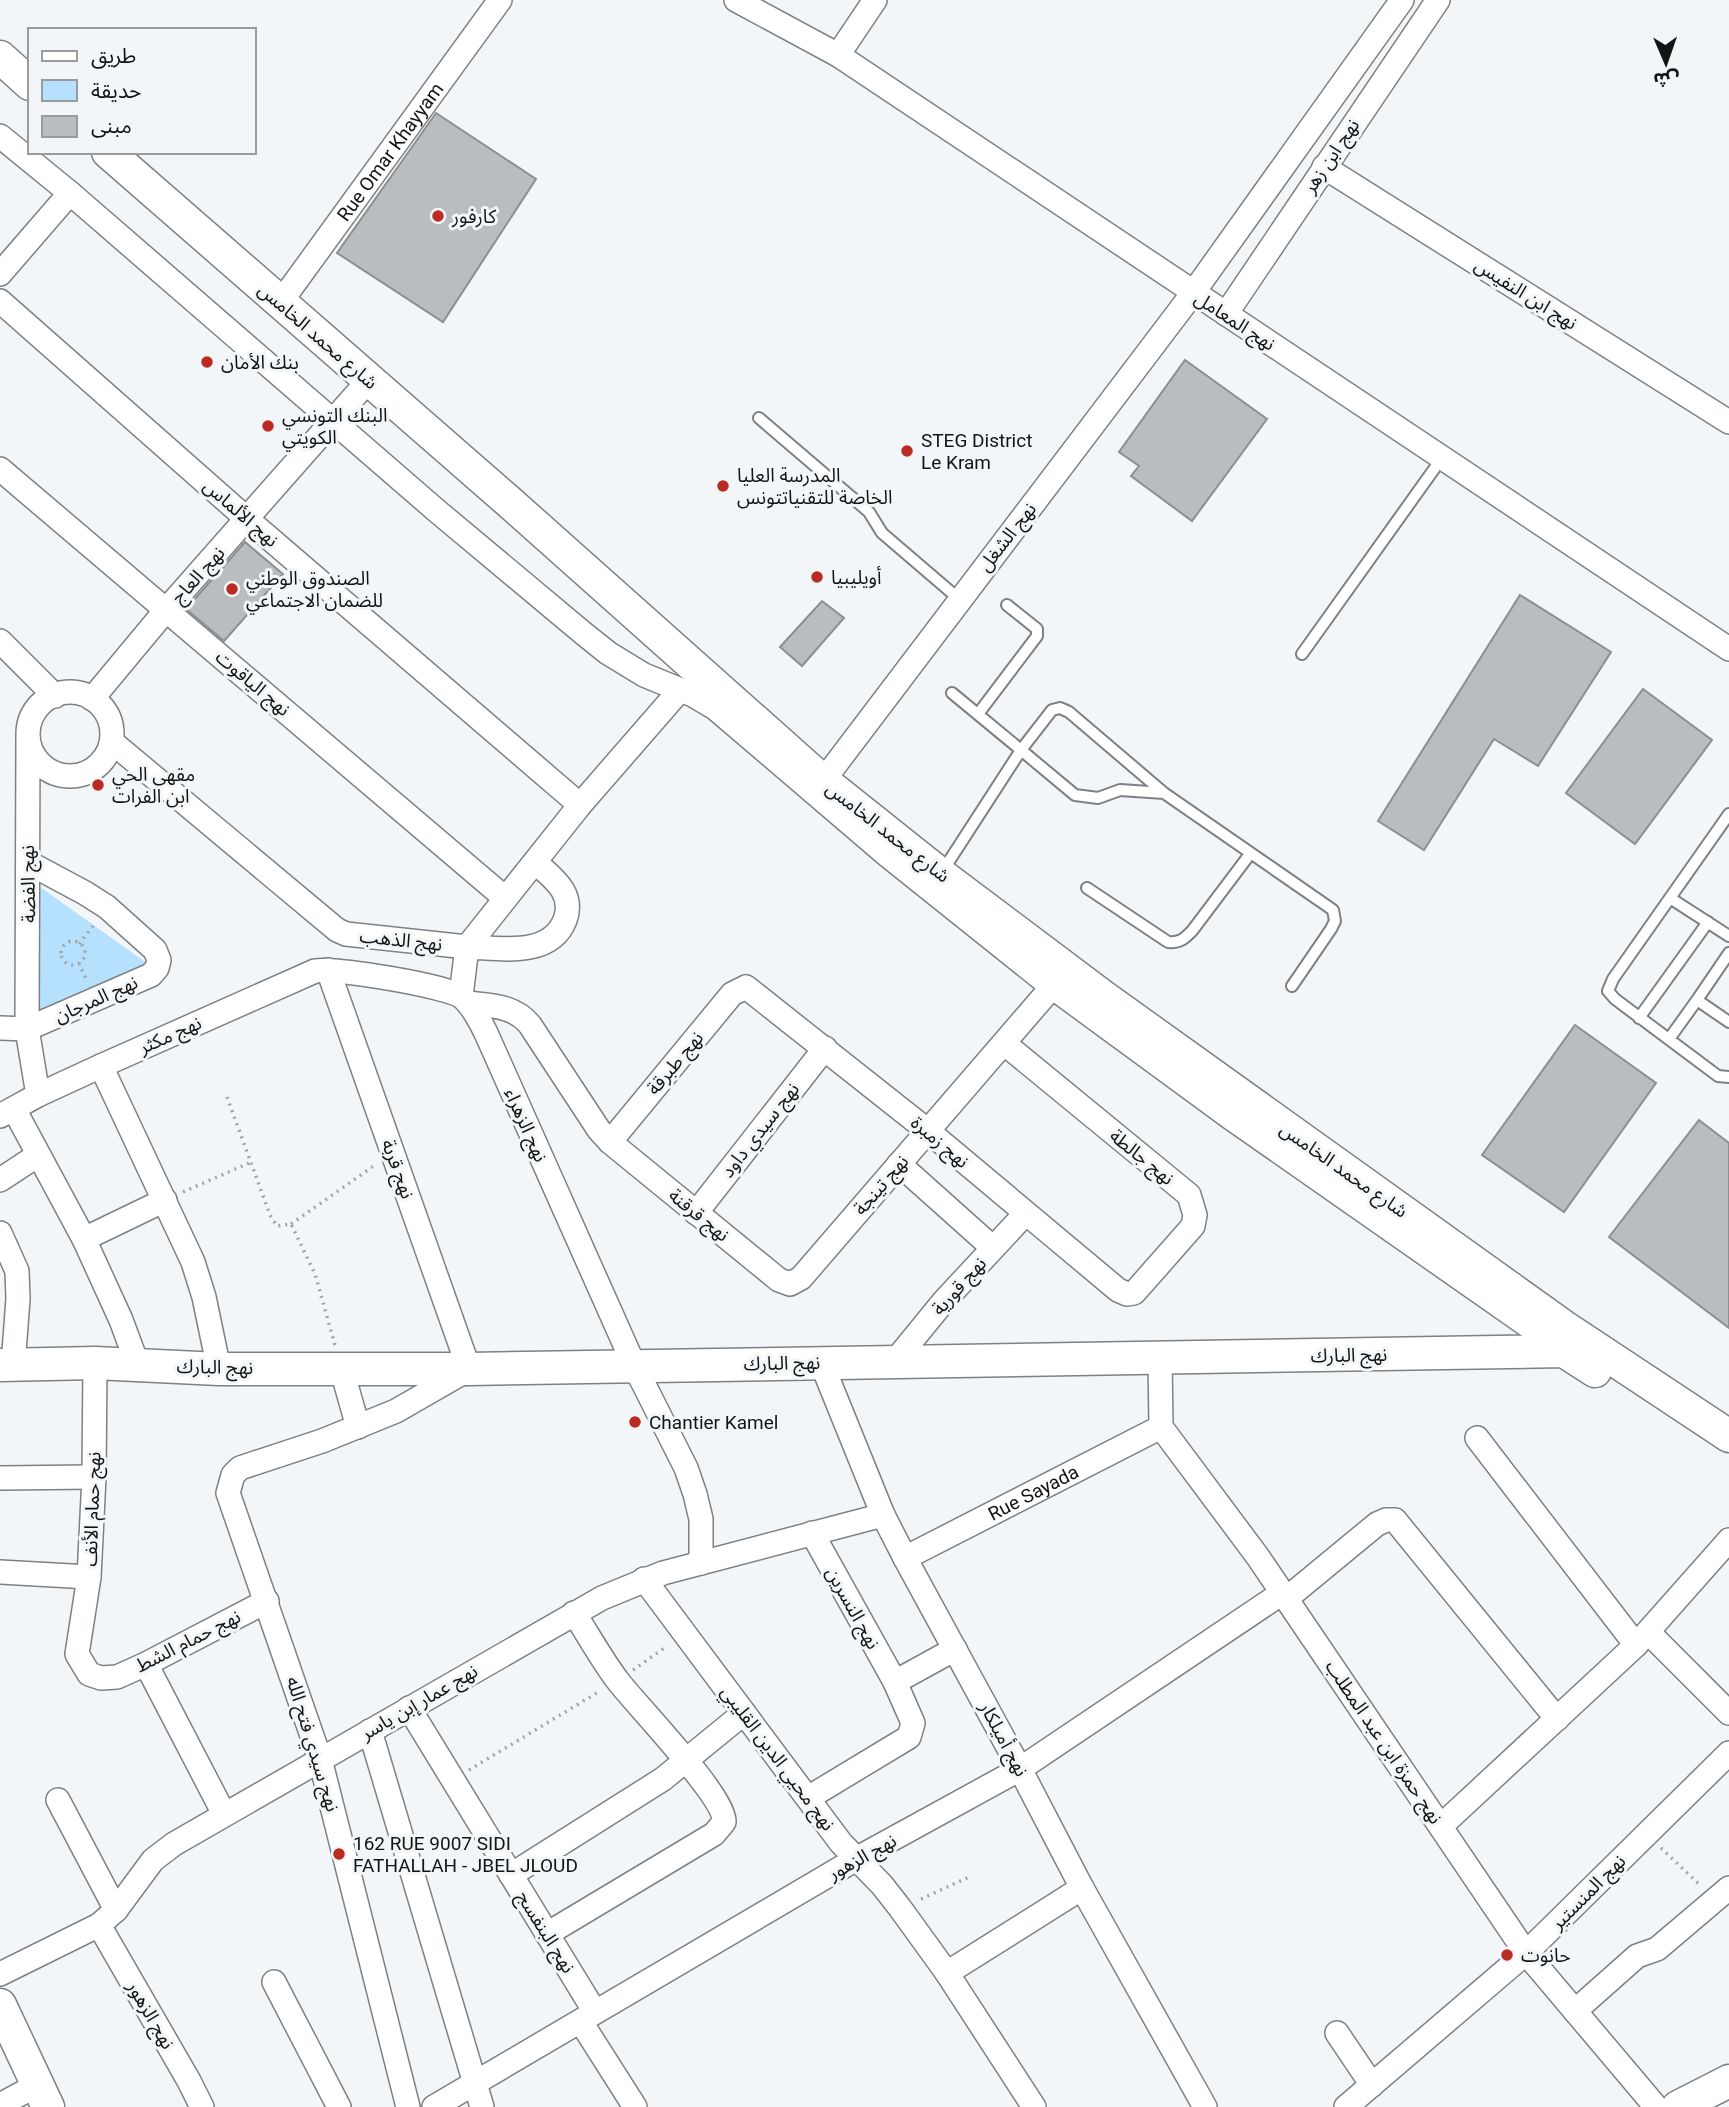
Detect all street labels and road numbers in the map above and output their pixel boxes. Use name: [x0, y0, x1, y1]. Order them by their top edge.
street label: Rue Omar Khayyam: [332, 78, 448, 225]
street label: نهج ابن زهر: [1297, 114, 1367, 200]
street label: نهج ابن النفيس: [1469, 253, 1582, 337]
street label: شارع محمد الخامس: [252, 278, 382, 396]
street label: نهج المعامل: [1189, 286, 1280, 358]
street label: نهج الألماس: [197, 474, 283, 554]
street label: نهج الشغل: [973, 498, 1043, 578]
street label: نهج العاج: [166, 542, 232, 610]
street label: نهج الياقوت: [209, 645, 295, 723]
street label: شارع محمد الخامس: [820, 777, 955, 889]
street label: نهج الفضة: [16, 845, 43, 923]
street label: نهج الذهب: [358, 924, 443, 959]
street label: نهج المرجان: [51, 970, 142, 1030]
street label: نهج مكثر: [134, 1011, 206, 1062]
street label: نهج طبرقة: [642, 1027, 710, 1101]
street label: نهج سيدي داود: [716, 1078, 807, 1184]
street label: نهج الزهراء: [497, 1085, 552, 1167]
street label: نهج زمبرة: [904, 1111, 974, 1175]
street label: شارع محمد الخامس: [1274, 1117, 1412, 1224]
street label: نهج جالطة: [1103, 1124, 1179, 1192]
street label: نهج قربة: [374, 1136, 419, 1203]
street label: نهج تينجة: [849, 1150, 916, 1222]
street label: نهج قرقنة: [662, 1184, 734, 1249]
street label: نهج قورية: [927, 1252, 993, 1322]
street label: نهج البارك: [1311, 1343, 1388, 1370]
street label: نهج البارك: [744, 1351, 821, 1378]
street label: نهج البارك: [176, 1355, 253, 1382]
street label: نهج حمام الأنف: [79, 1451, 108, 1567]
street label: Rue Sayada: [984, 1460, 1082, 1525]
street label: نهج النسرين: [818, 1563, 885, 1655]
street label: نهج حمام الشط: [132, 1605, 246, 1680]
street label: نهج حمزة ابن عبد المطلب: [1318, 1656, 1447, 1830]
street label: نهج عمار إبن ياسر: [356, 1659, 483, 1748]
street label: نهج سيدي فتح الله: [278, 1674, 344, 1815]
street label: نهج محيي الدين القليبي: [713, 1681, 840, 1837]
street label: نهج أميلكار: [972, 1697, 1033, 1782]
street label: نهج الزهور: [823, 1829, 902, 1888]
street label: نهج المنستير: [1545, 1850, 1632, 1937]
street label: نهج البنفسج: [509, 1887, 580, 1979]
street label: نهج الزهور: [119, 1976, 180, 2055]

